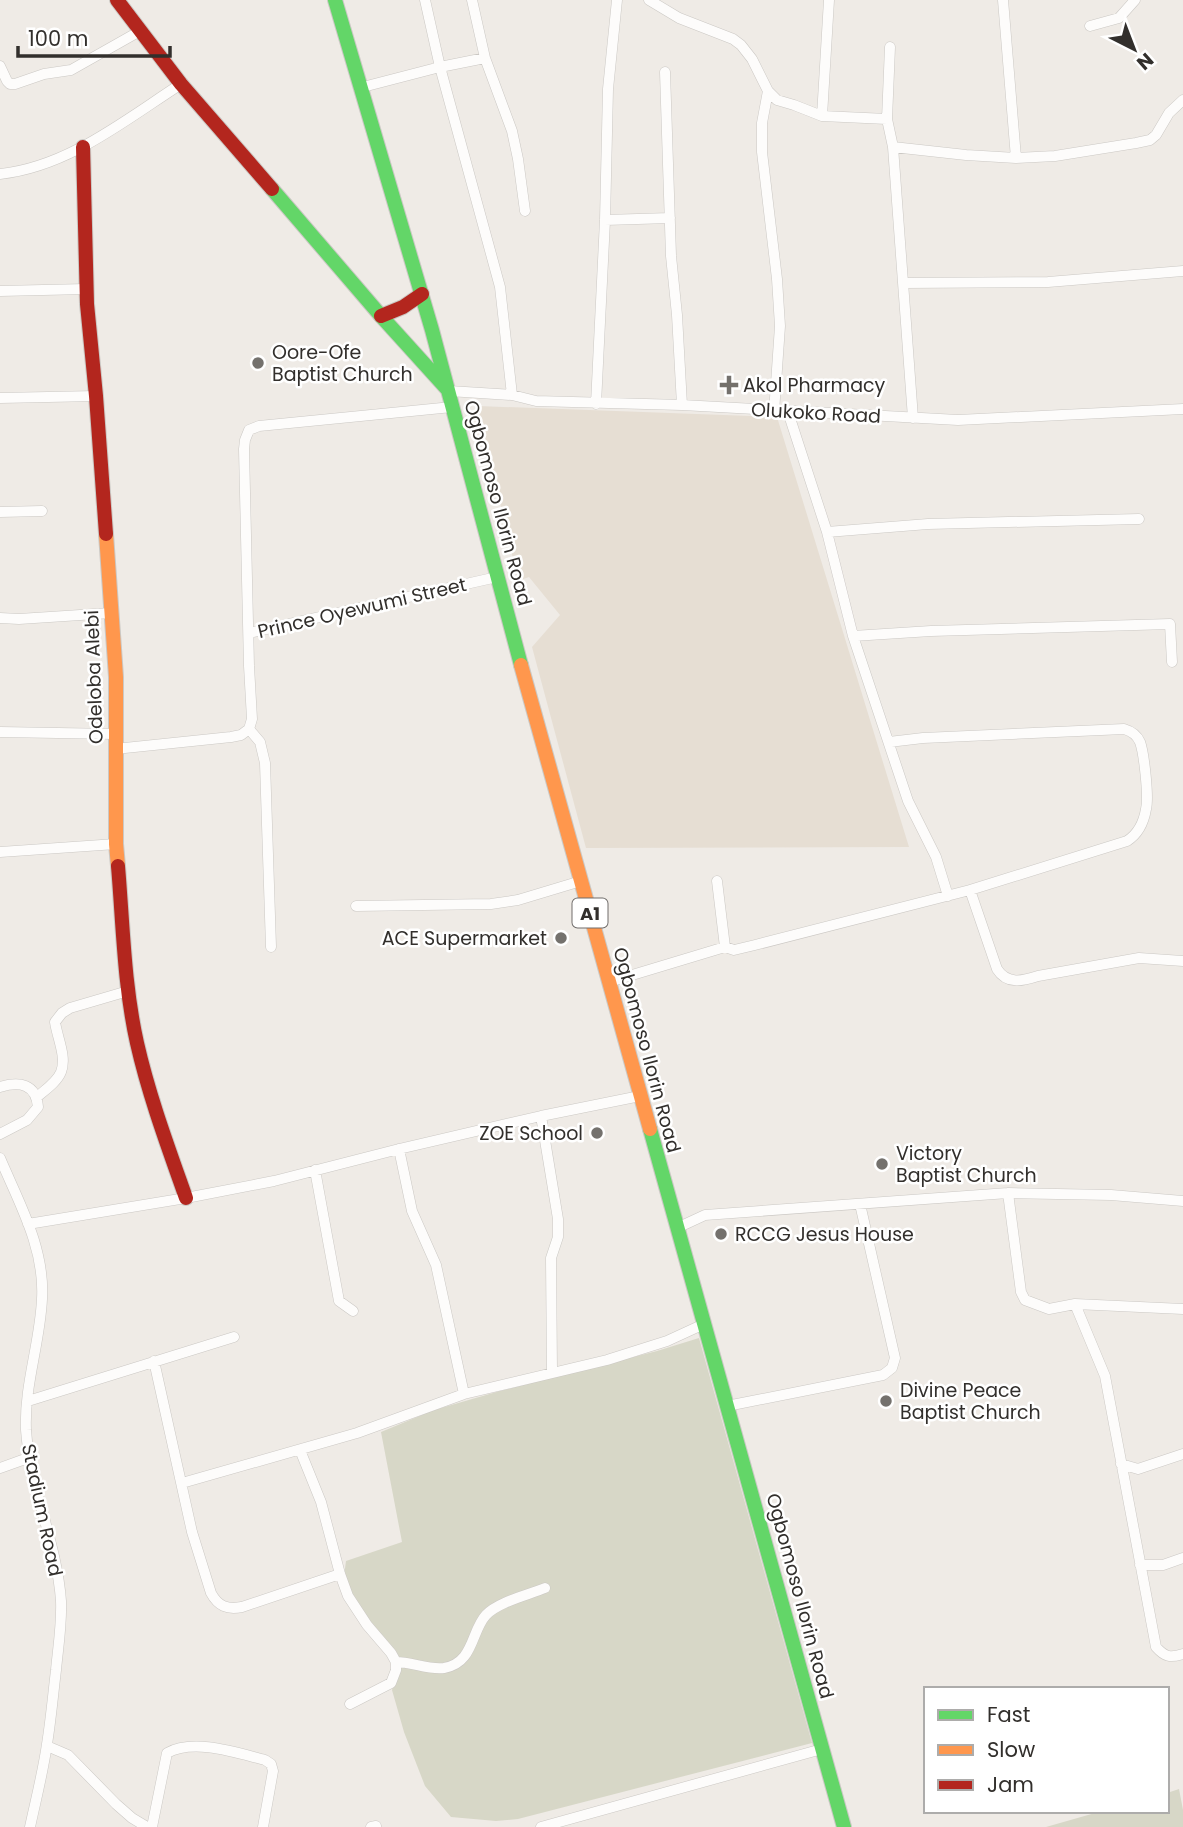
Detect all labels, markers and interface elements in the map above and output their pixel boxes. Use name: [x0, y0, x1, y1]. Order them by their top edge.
scale bar: [18, 14, 170, 58]
north arrow: [1099, 14, 1169, 84]
text: 100 m: [28, 24, 88, 53]
text: N: [1131, 46, 1159, 76]
place label: Oore-Ofe Baptist Church: [272, 339, 413, 388]
marker: Oore-Ofe Baptist Church: [250, 355, 266, 371]
place label: Akol Pharmacy: [743, 372, 886, 399]
marker: Akol Pharmacy: [721, 377, 737, 393]
street label: Olukoko Road: [750, 396, 882, 430]
street label: Ogbomoso Ilorin Road: [458, 397, 538, 609]
street label: Prince Oyewumi Street: [255, 571, 469, 645]
street label: Odeloba Alebi: [78, 610, 110, 744]
road number: A1: [572, 898, 608, 928]
place label: ACE Supermarket: [382, 925, 547, 952]
marker: ACE Supermarket: [553, 930, 569, 946]
street label: Ogbomoso Ilorin Road: [607, 944, 687, 1156]
place label: ZOE School: [479, 1120, 583, 1147]
marker: ZOE School: [589, 1125, 605, 1141]
place label: Victory Baptist Church: [896, 1140, 1037, 1189]
marker: Victory Baptist Church: [874, 1156, 890, 1172]
place label: RCCG Jesus House: [735, 1221, 914, 1248]
marker: RCCG Jesus House: [713, 1226, 729, 1242]
place label: Divine Peace Baptist Church: [900, 1377, 1041, 1426]
marker: Divine Peace Baptist Church: [878, 1393, 894, 1409]
street label: Stadium Road: [15, 1441, 69, 1579]
street label: Ogbomoso Ilorin Road: [760, 1490, 840, 1702]
legend: [924, 1687, 1169, 1813]
text: Fast: [987, 1700, 1030, 1729]
text: Slow: [987, 1735, 1035, 1764]
text: Jam: [987, 1770, 1034, 1799]

